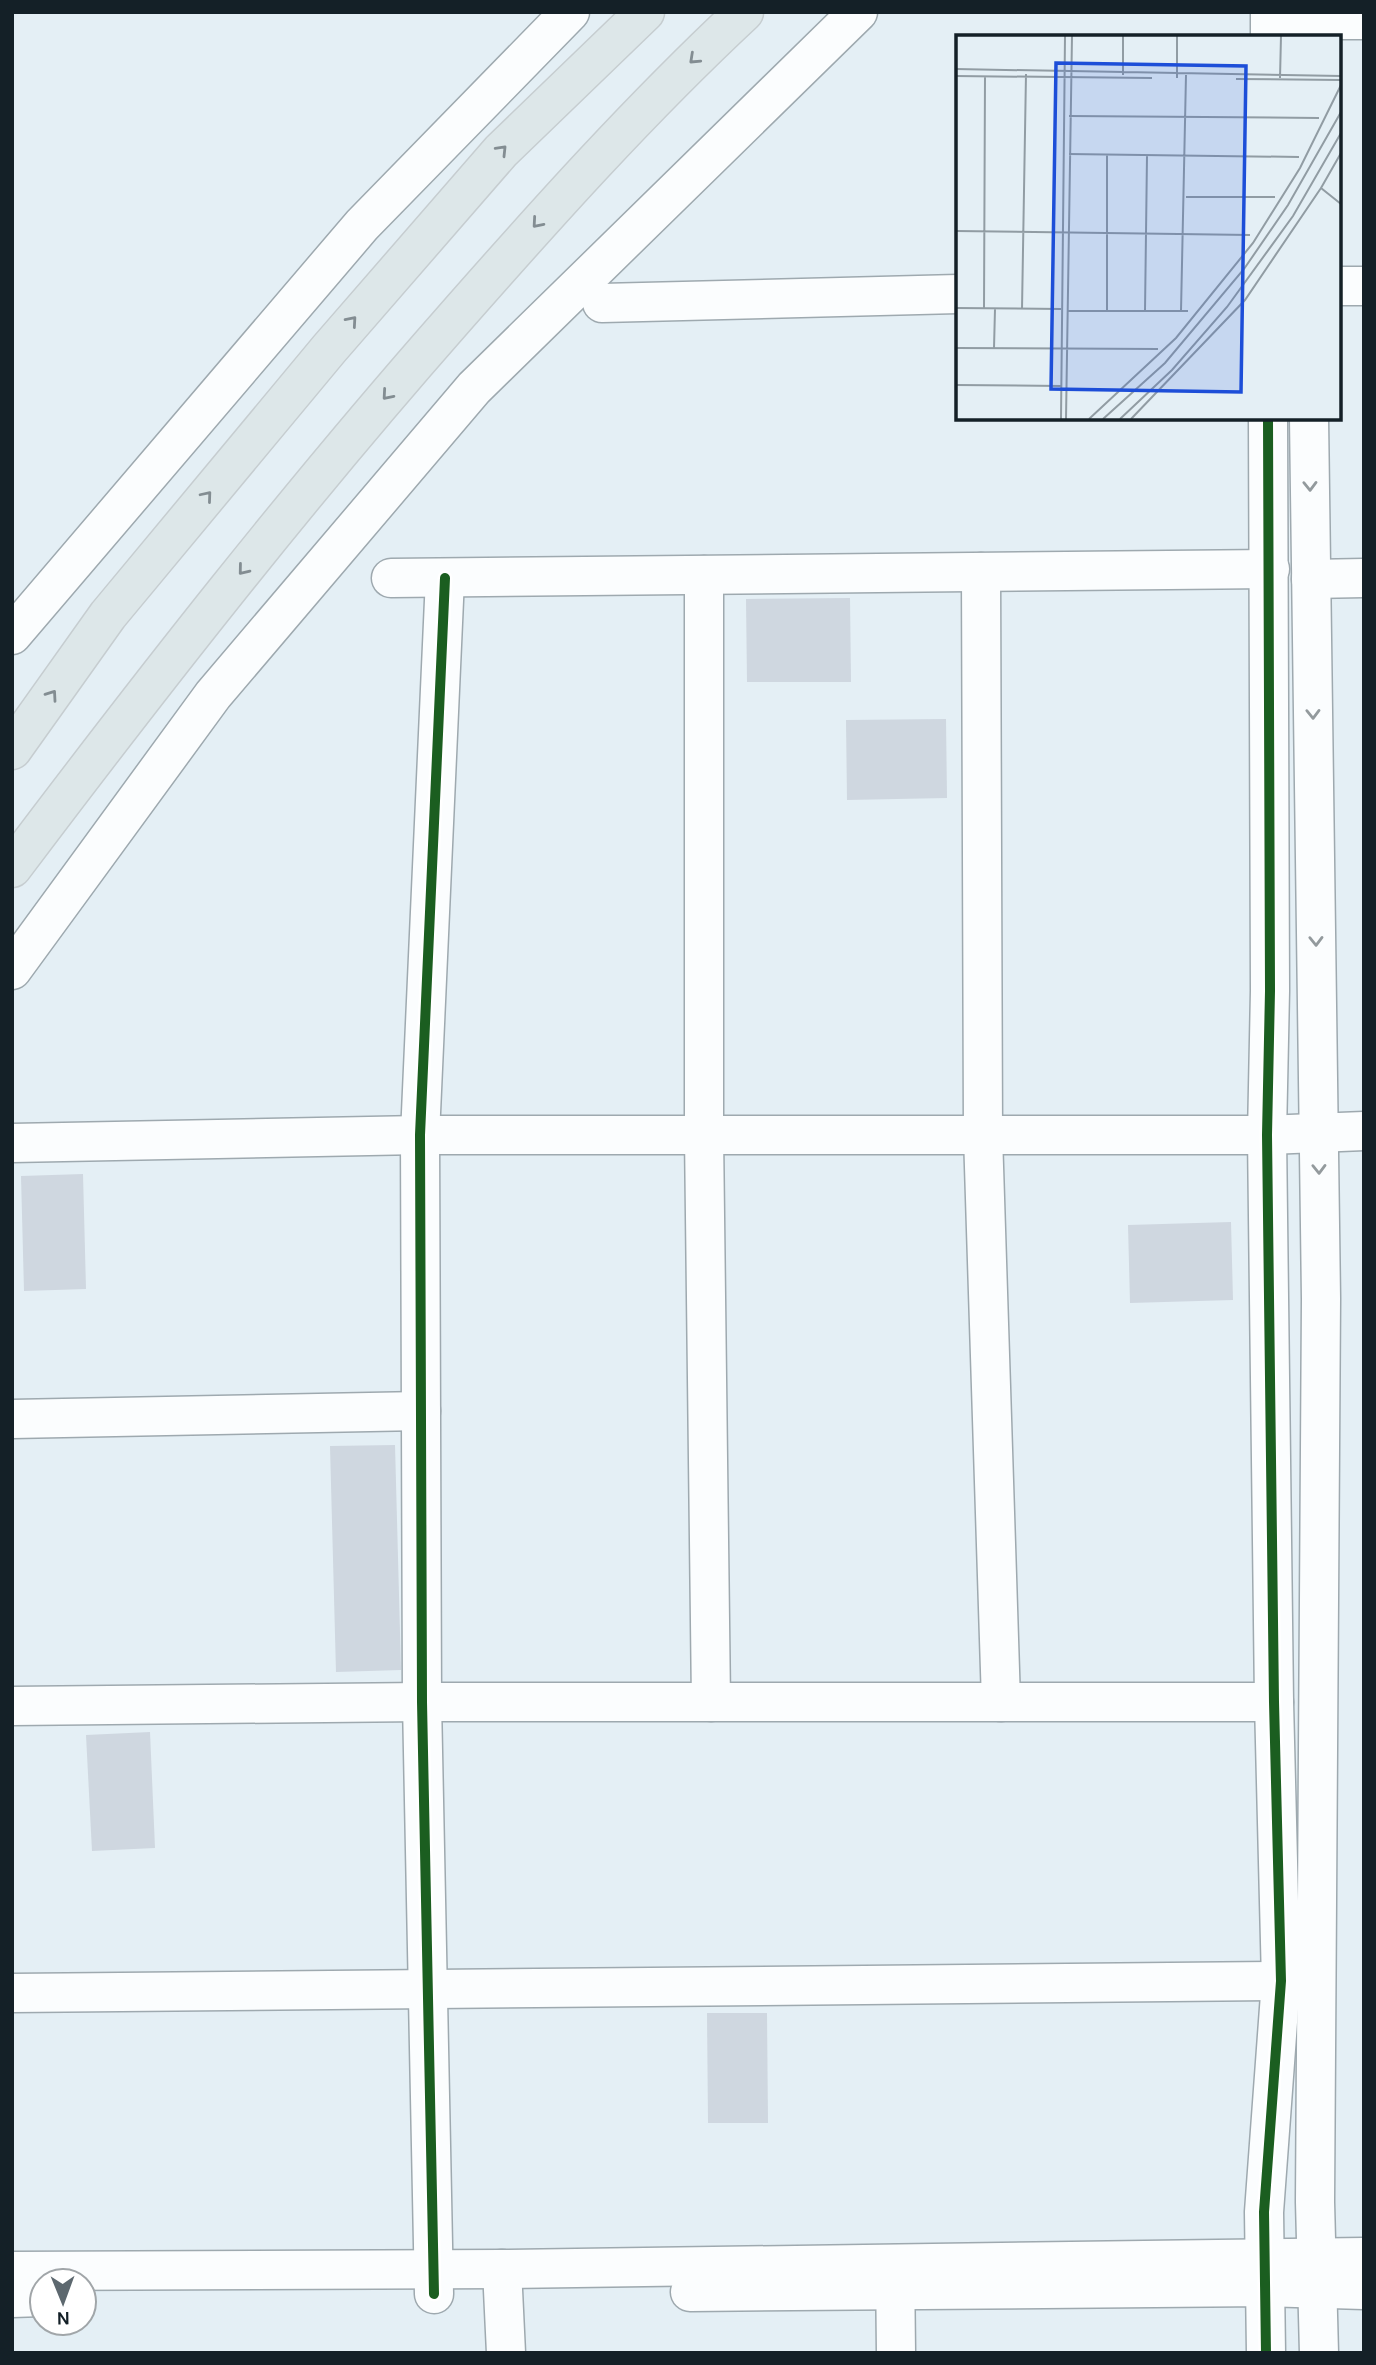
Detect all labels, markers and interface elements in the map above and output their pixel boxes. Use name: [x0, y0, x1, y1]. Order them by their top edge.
inset map: [956, 35, 1341, 420]
one-way arrow: [689, 50, 702, 63]
one-way arrow: [494, 145, 507, 158]
one-way arrow: [533, 215, 545, 228]
one-way arrow: [344, 317, 356, 330]
one-way arrow: [383, 386, 395, 399]
one-way arrow: [1302, 482, 1318, 492]
one-way arrow: [198, 491, 211, 504]
one-way arrow: [238, 563, 251, 575]
one-way arrow: [44, 690, 56, 702]
one-way arrow: [1305, 709, 1321, 720]
one-way arrow: [1308, 937, 1324, 947]
one-way arrow: [1311, 1164, 1327, 1175]
north arrow: [28, 2267, 98, 2337]
text: N: [56, 2307, 70, 2329]

